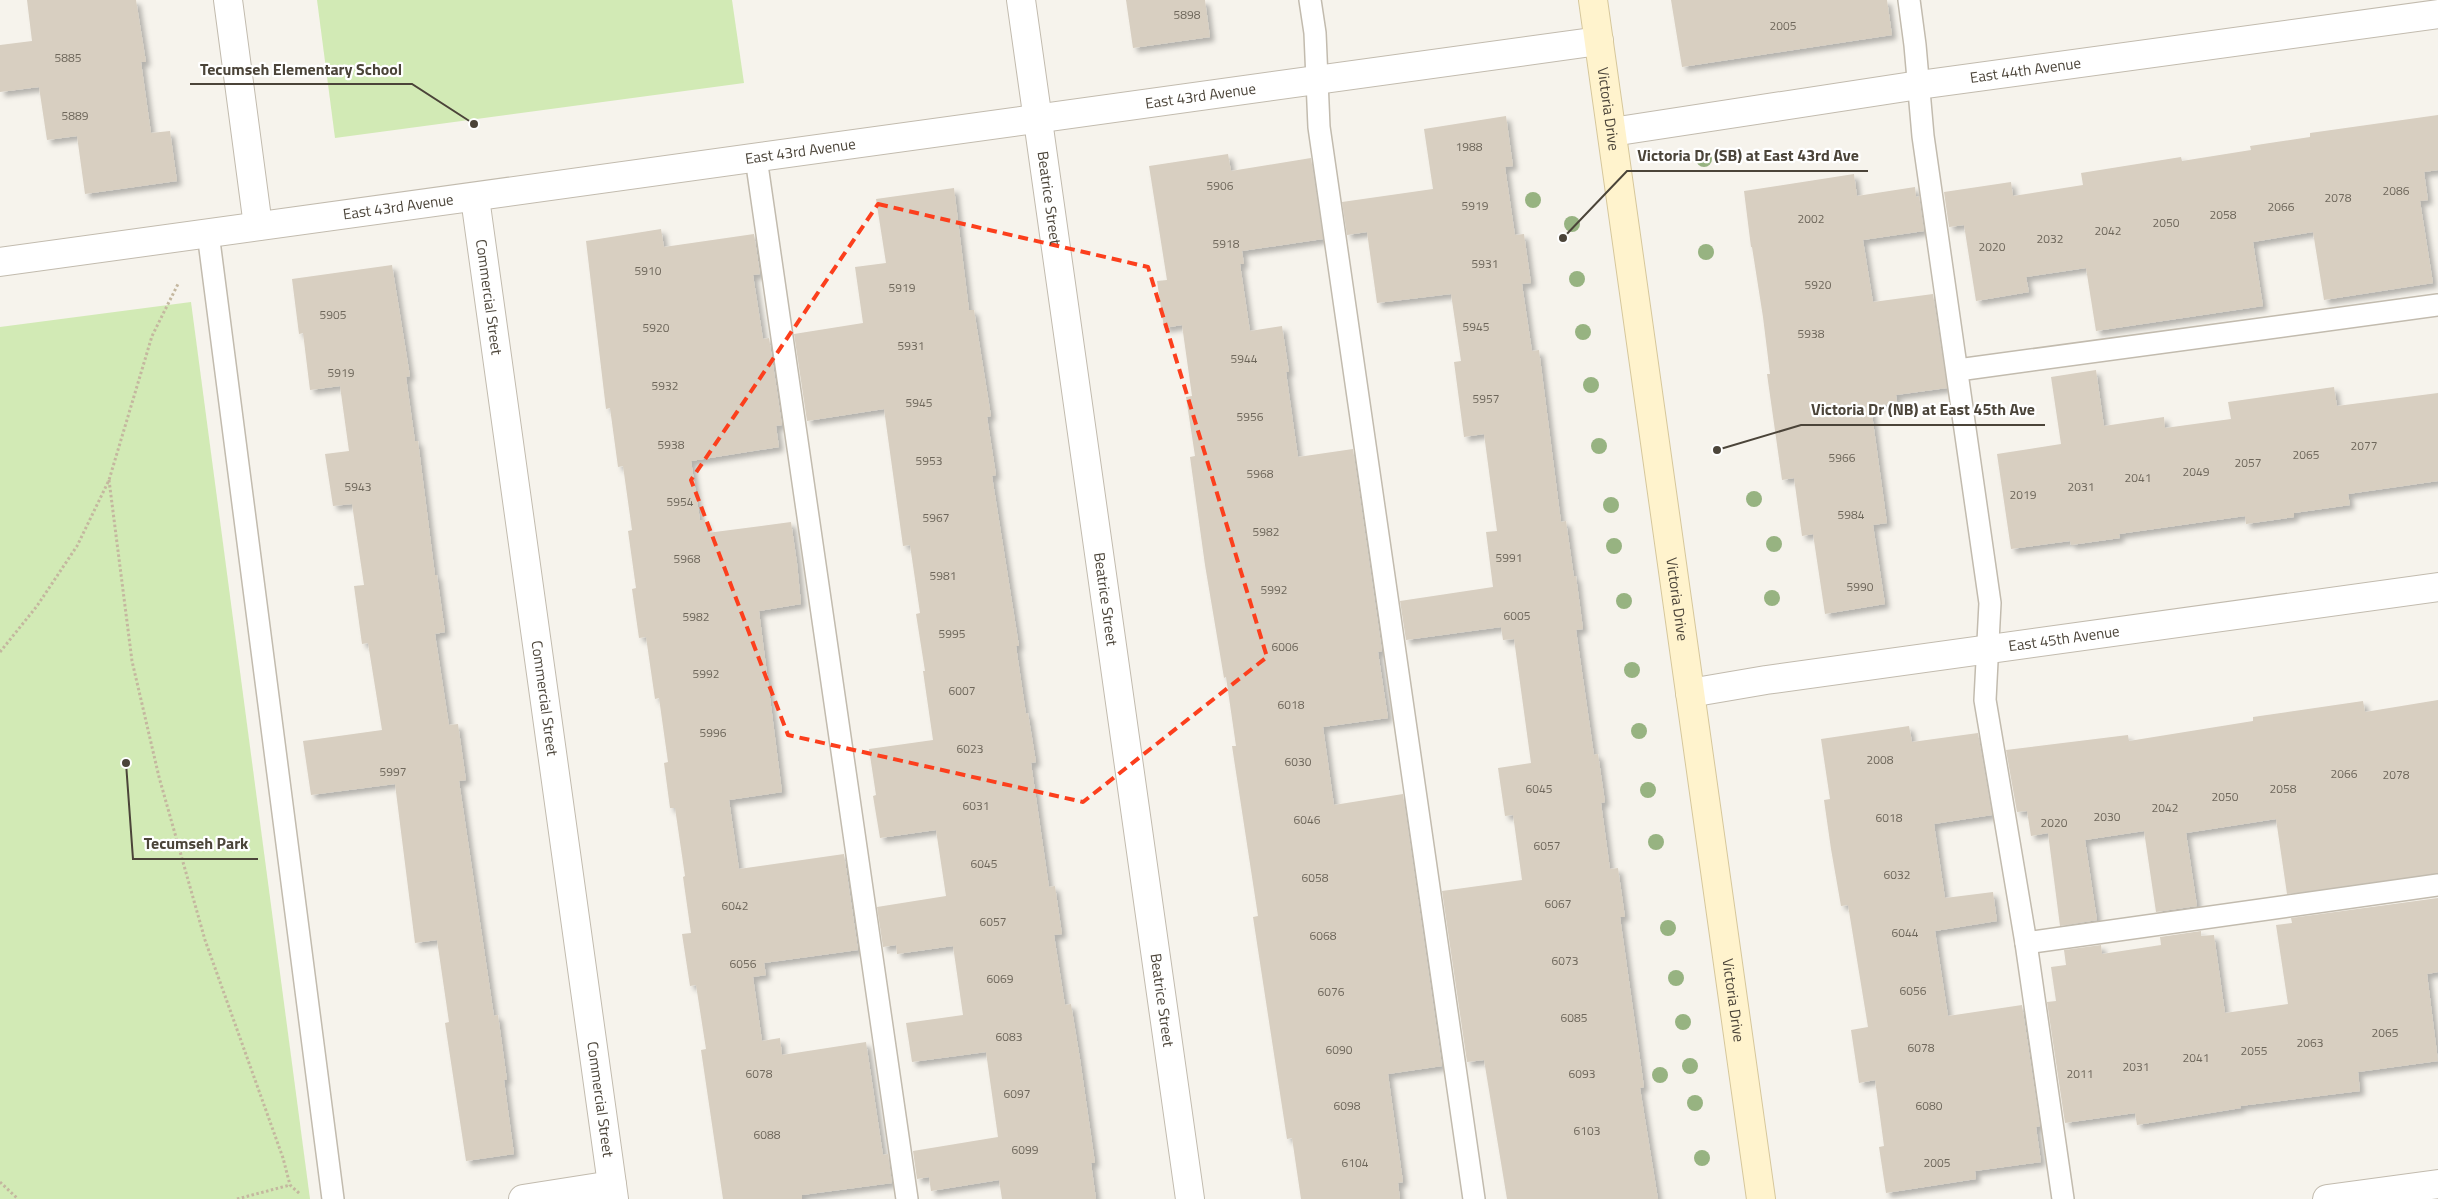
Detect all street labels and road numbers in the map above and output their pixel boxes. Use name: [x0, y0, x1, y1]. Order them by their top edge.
street label: East 44th Avenue: [1968, 51, 2082, 89]
street label: Victoria Drive: [1592, 66, 1626, 152]
street label: East 43rd Avenue: [1144, 77, 1257, 115]
street label: East 43rd Avenue: [744, 132, 857, 170]
street label: Beatrice Street: [1031, 150, 1067, 247]
street label: East 43rd Avenue: [341, 187, 455, 225]
street label: Commercial Street: [470, 238, 509, 357]
street label: Beatrice Street: [1088, 551, 1124, 648]
street label: Victoria Drive: [1660, 556, 1695, 642]
street label: East 45th Avenue: [2007, 619, 2121, 657]
street label: Commercial Street: [526, 639, 564, 758]
street label: Beatrice Street: [1145, 952, 1181, 1049]
street label: Victoria Drive: [1716, 957, 1751, 1043]
street label: Commercial Street: [581, 1040, 620, 1159]

